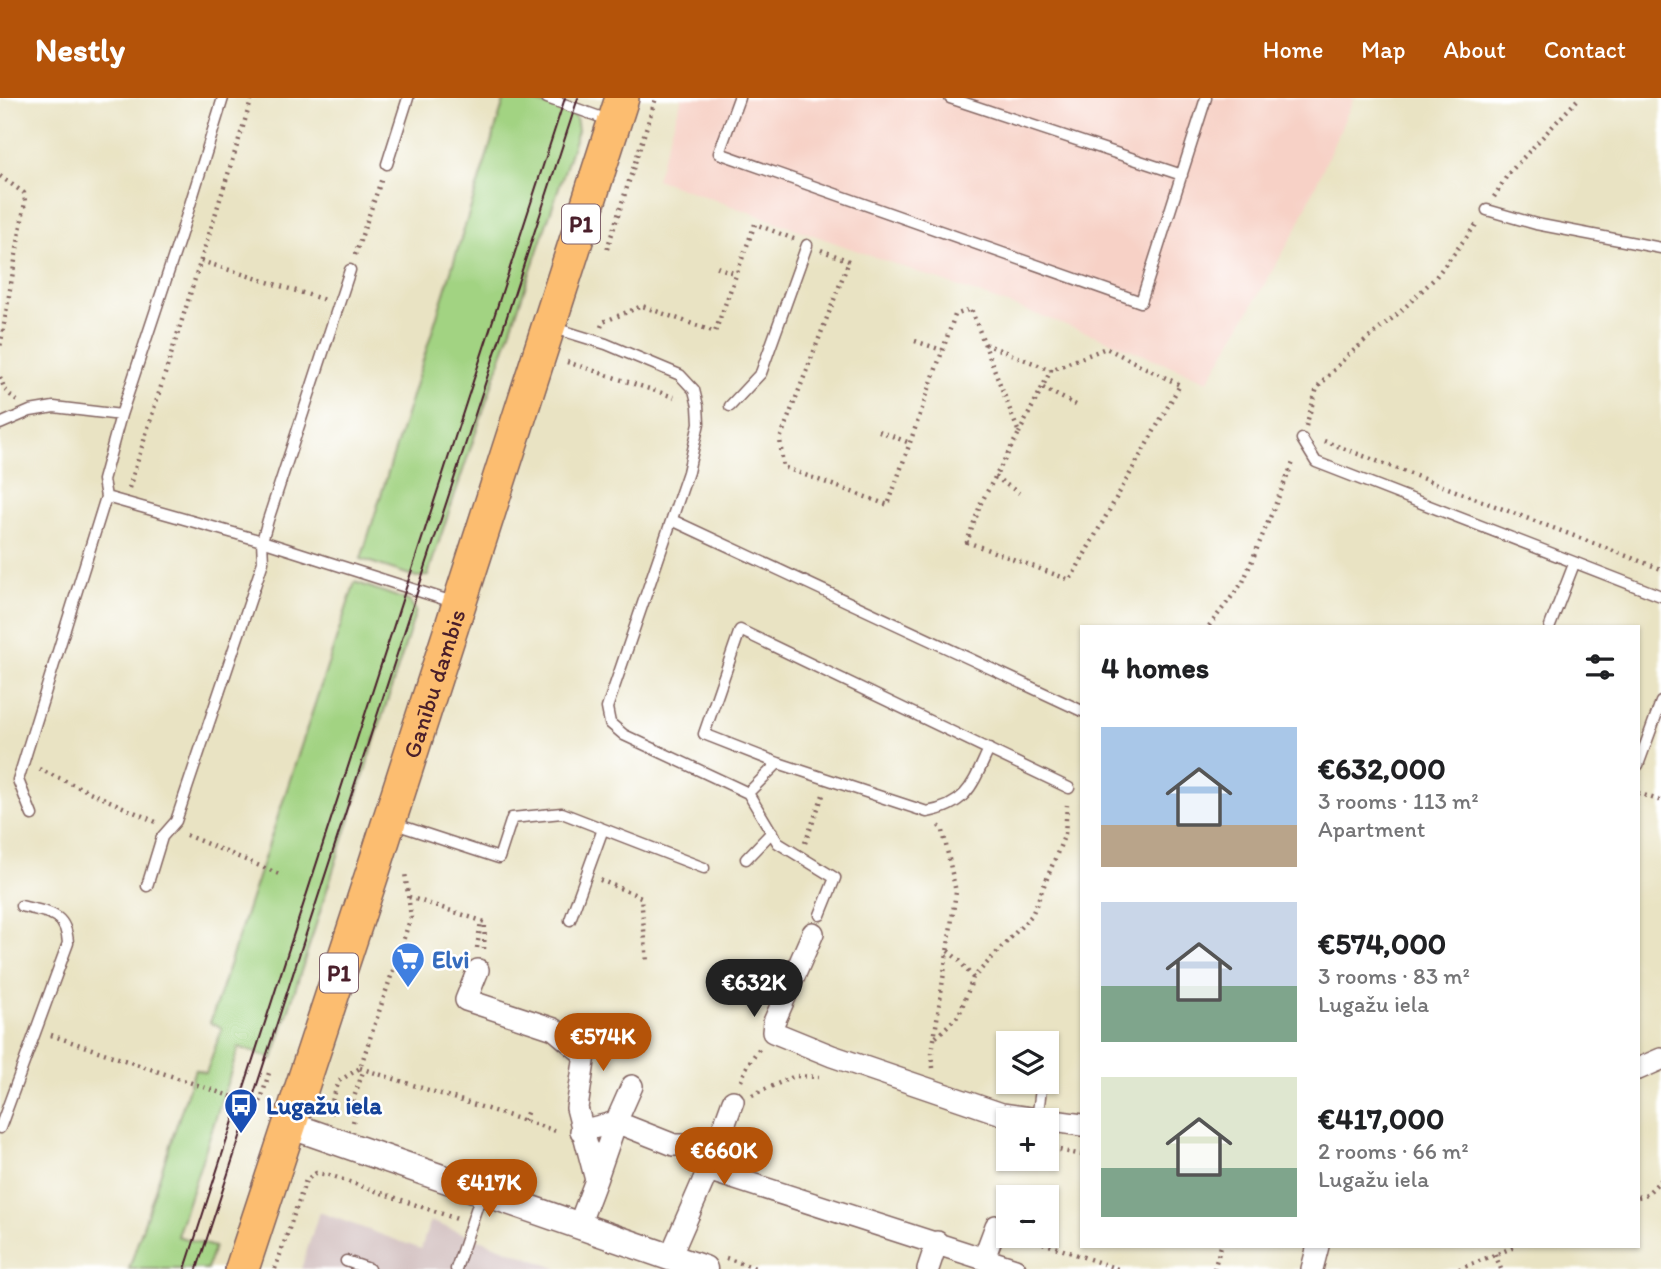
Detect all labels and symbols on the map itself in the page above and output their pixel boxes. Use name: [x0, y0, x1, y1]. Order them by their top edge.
road number: P1: [562, 204, 600, 244]
street label: Ganību dambis: [396, 605, 471, 762]
supermarket icon: Elvi: [389, 940, 427, 989]
place label: Elvi: [432, 945, 469, 974]
road number: P1: [320, 954, 358, 992]
pin: €632K: [705, 960, 803, 1019]
pin: €574K: [554, 1014, 652, 1073]
bus stop icon: Lugažu iela: [222, 1086, 260, 1135]
place label: Lugažu iela: [266, 1091, 383, 1121]
pin: €660K: [675, 1128, 773, 1187]
pin: €417K: [440, 1160, 538, 1219]

